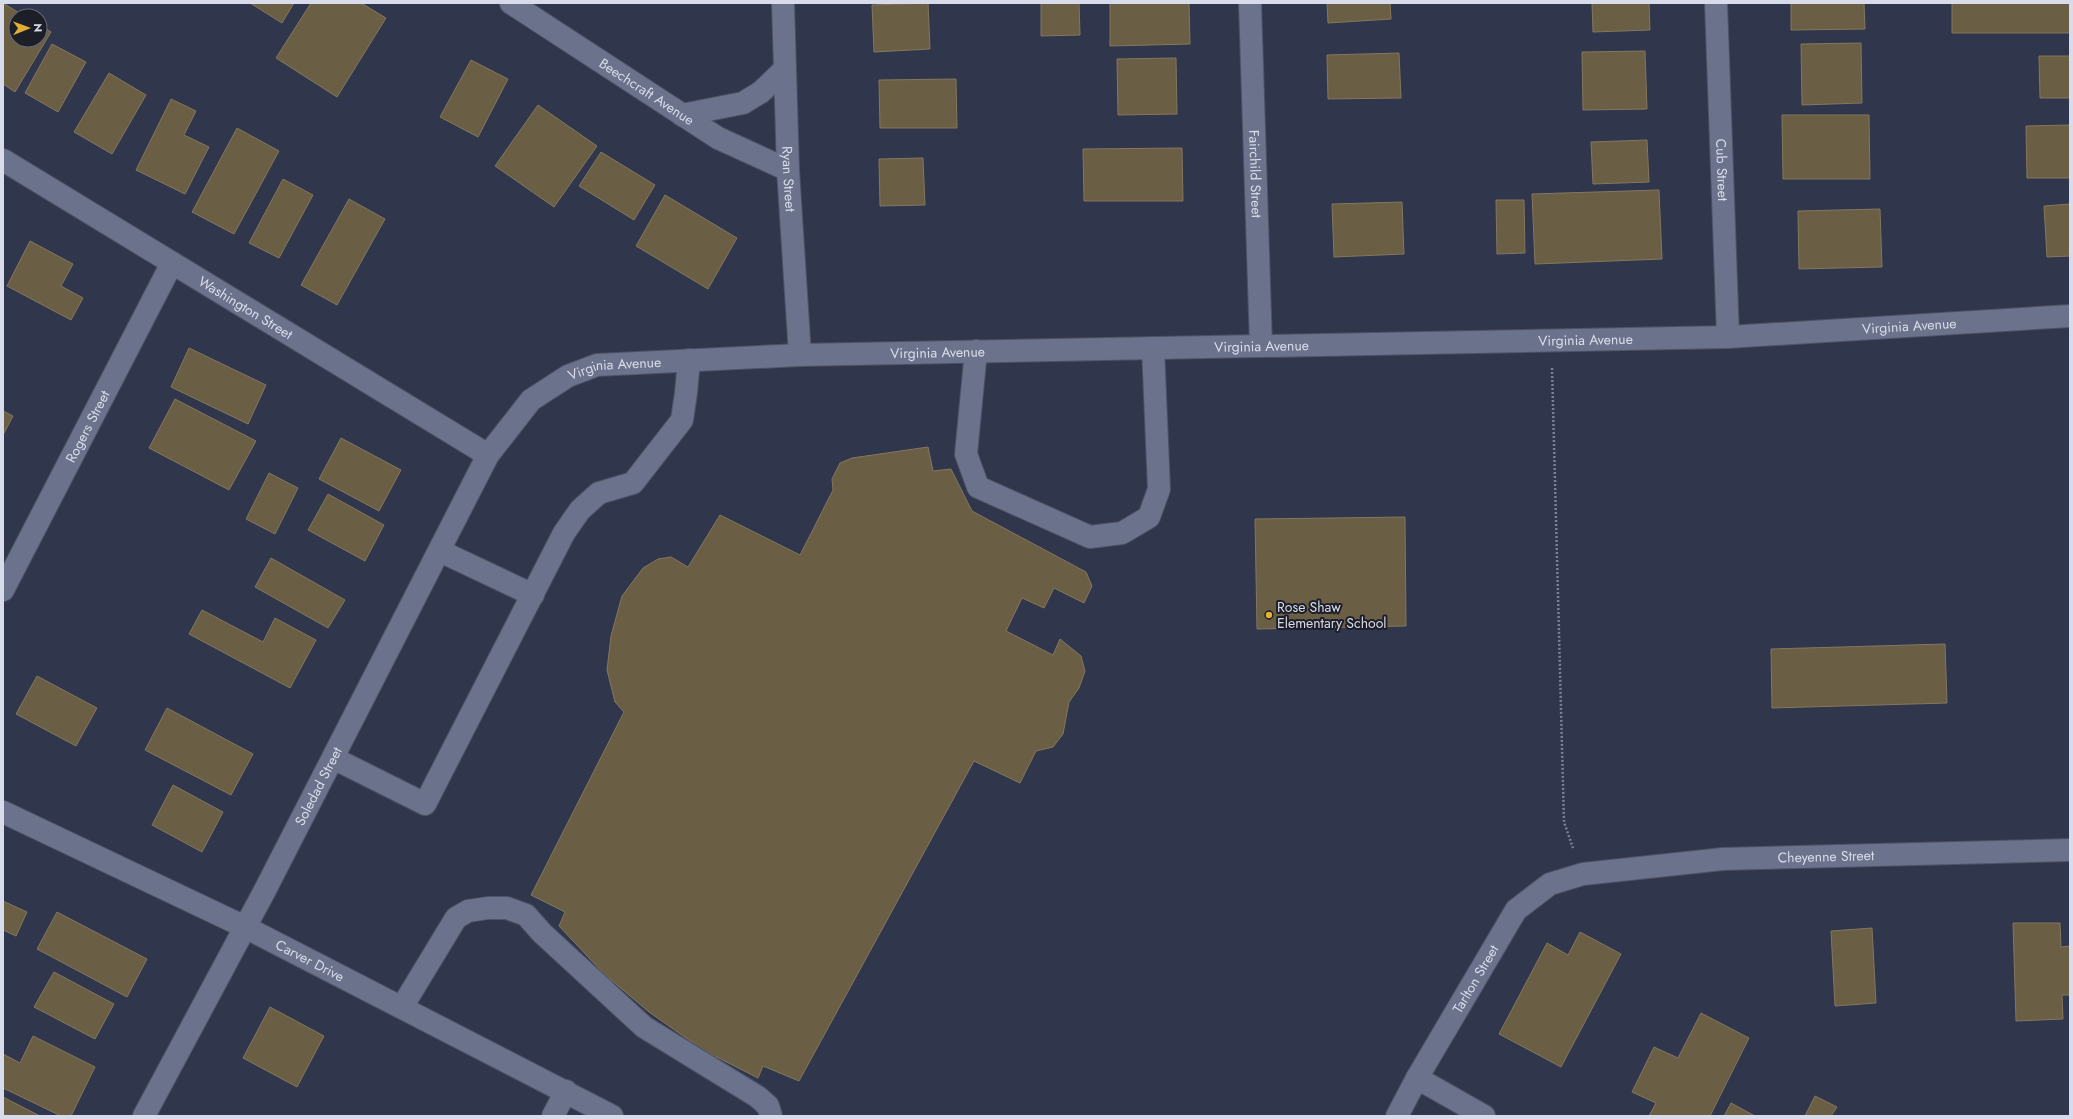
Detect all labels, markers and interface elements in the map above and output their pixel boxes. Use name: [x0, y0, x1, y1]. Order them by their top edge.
north arrow: [8, 8, 48, 48]
text: N: [30, 23, 46, 32]
street label: Beechcraft Avenue: [595, 53, 698, 130]
street label: Fairchild Street: [1244, 130, 1267, 219]
street label: Cub Street: [1711, 138, 1733, 202]
street label: Ryan Street: [777, 146, 801, 213]
street label: Washington Street: [195, 271, 297, 344]
street label: Virginia Avenue: [1861, 313, 1957, 339]
street label: Virginia Avenue: [1538, 329, 1633, 351]
street label: Virginia Avenue: [1214, 335, 1309, 357]
street label: Virginia Avenue: [890, 341, 985, 363]
street label: Virginia Avenue: [565, 352, 662, 385]
street label: Rogers Street: [60, 386, 115, 466]
place label: Rose Shaw Elementary School: [1277, 597, 1387, 633]
marker: Rose Shaw Elementary School: [1264, 610, 1274, 620]
street label: Soledad Street: [290, 743, 347, 829]
street label: Cheyenne Street: [1777, 845, 1875, 868]
street label: Carver Drive: [272, 934, 348, 986]
street label: Tarlton Street: [1448, 941, 1504, 1017]

